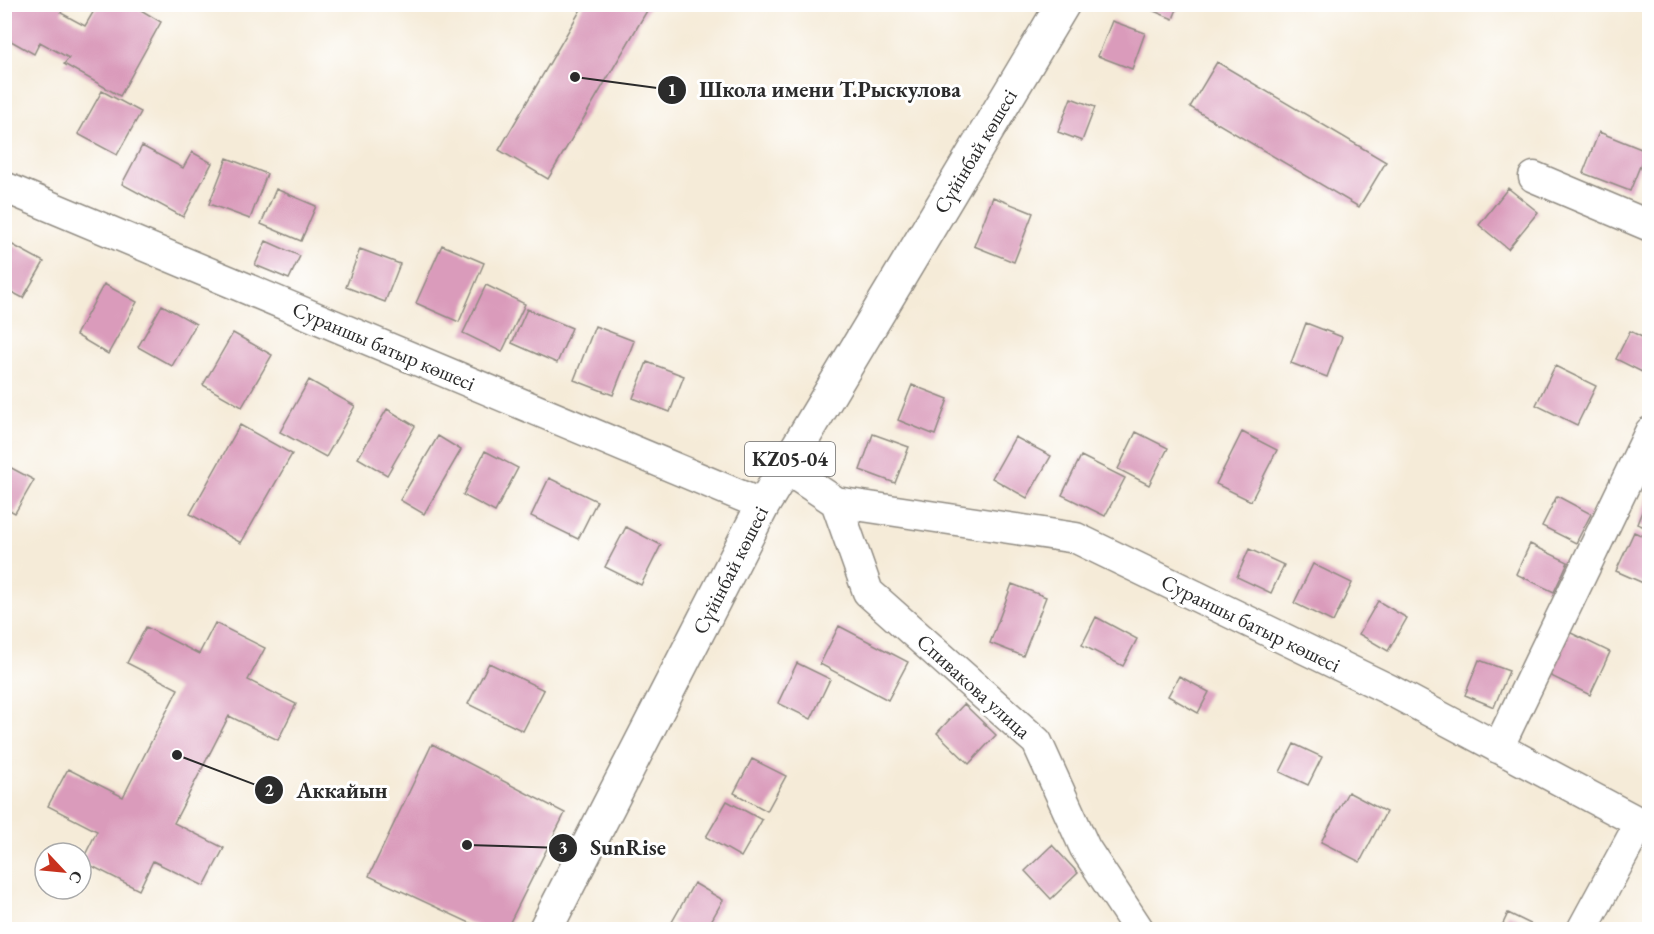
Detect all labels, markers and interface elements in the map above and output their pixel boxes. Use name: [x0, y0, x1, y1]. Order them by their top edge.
callout: Школа имени Т.Рыскулова: [657, 70, 972, 110]
text: Школа имени Т.Рыскулова: [699, 75, 961, 104]
text: 1: [667, 78, 677, 101]
street label: Сүйінбай көшесі: [927, 84, 1023, 218]
street label: Сураншы батыр көшесі: [288, 295, 480, 397]
road number: KZ05-04: [745, 442, 835, 476]
street label: Сүйінбай көшесі: [686, 501, 774, 639]
street label: Сураншы батыр көшесі: [1157, 568, 1345, 678]
street label: Спивакова улица: [911, 628, 1037, 745]
callout: Аккайын: [254, 770, 399, 810]
text: Аккайын: [296, 776, 388, 805]
text: 2: [264, 778, 274, 801]
callout: SunRise: [548, 828, 678, 868]
text: SunRise: [590, 833, 666, 862]
text: 3: [558, 836, 568, 859]
north arrow: [33, 841, 93, 901]
text: С: [64, 868, 88, 887]

